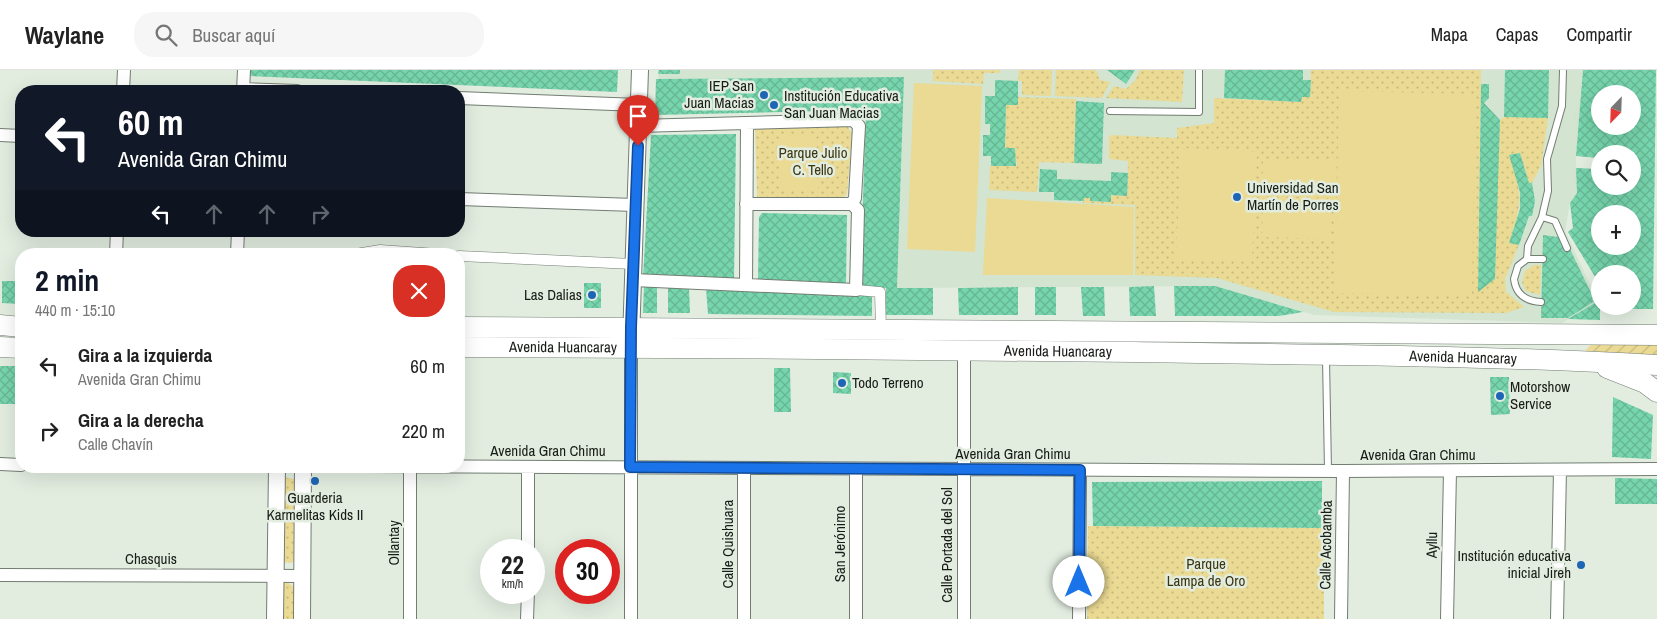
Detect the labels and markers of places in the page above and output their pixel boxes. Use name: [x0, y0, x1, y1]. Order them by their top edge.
place label: IEP San Juan Macias: [684, 75, 754, 113]
place label: Institución Educativa San Juan Macias: [784, 85, 899, 123]
marker: IEP San Juan Macias: [758, 89, 770, 101]
pin: [617, 95, 659, 146]
marker: Institución Educativa San Juan Macias: [768, 99, 780, 111]
place label: Universidad San Martín de Porres: [1247, 177, 1339, 215]
marker: Universidad San Martín de Porres: [1231, 191, 1243, 203]
place label: Las Dalias: [524, 284, 582, 305]
marker: Las Dalias: [586, 289, 598, 301]
place label: Todo Terreno: [852, 372, 924, 393]
place label: Motorshow Service: [1510, 376, 1570, 414]
marker: Todo Terreno: [836, 377, 848, 389]
marker: Motorshow Service: [1494, 390, 1506, 402]
marker: Guarderia Karmelitas Kids II: [309, 475, 321, 487]
place label: Guarderia Karmelitas Kids II: [266, 487, 364, 525]
place label: Institución educativa inicial Jireh: [1457, 545, 1571, 583]
marker: Institución educativa inicial Jireh: [1575, 559, 1587, 571]

